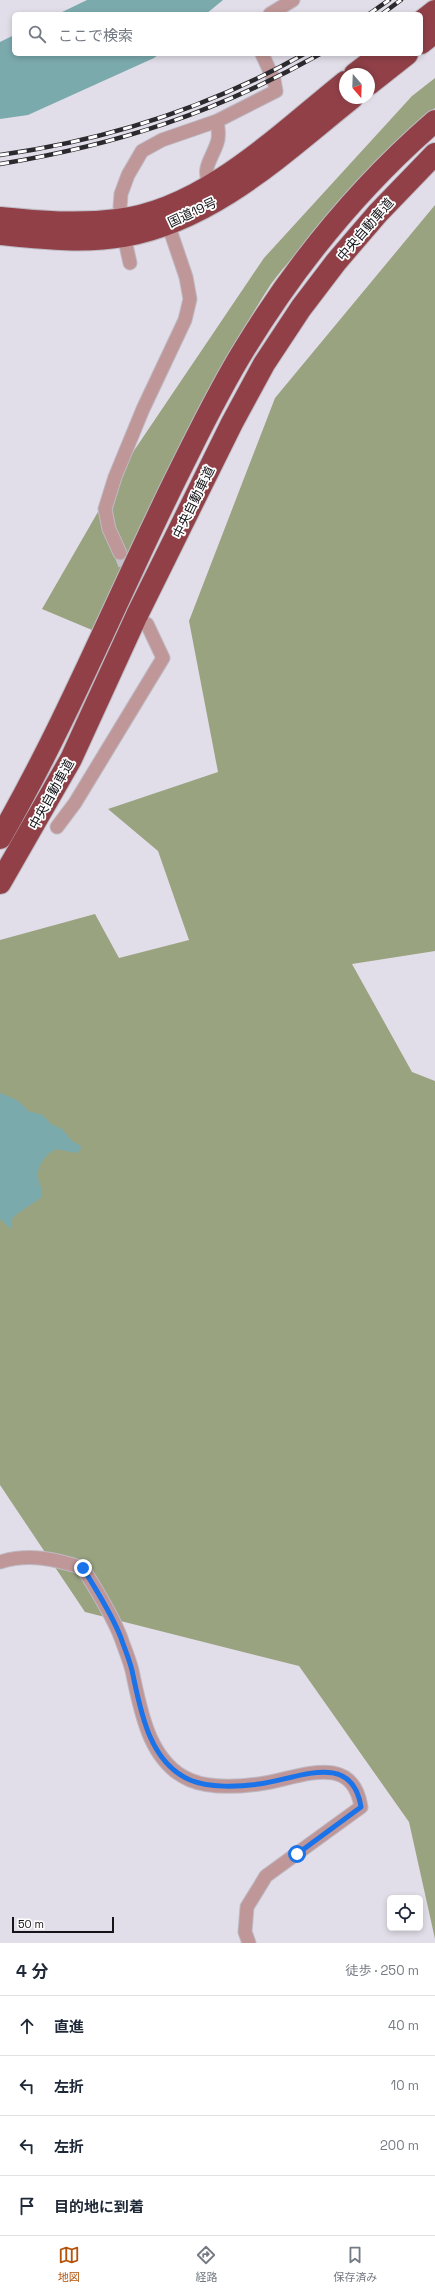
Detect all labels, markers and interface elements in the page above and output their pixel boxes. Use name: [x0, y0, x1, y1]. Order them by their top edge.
search box: [12, 12, 423, 56]
icon: search: [26, 23, 48, 45]
text: ここで検索: [58, 26, 133, 45]
north arrow: [339, 68, 375, 104]
street label: 国道19号: [165, 194, 220, 231]
street label: 中央自動車道: [333, 194, 397, 264]
street label: 中央自動車道: [169, 463, 218, 541]
street label: 中央自動車道: [25, 756, 78, 832]
route end: [74, 1559, 92, 1577]
route start: [288, 1845, 306, 1863]
map controls: [387, 1895, 423, 1931]
button: locate: [387, 1895, 423, 1931]
scale bar: [12, 1915, 114, 1934]
text: 50 m: [18, 1917, 44, 1931]
text: 4 分: [16, 1960, 48, 1982]
text: 徒歩 · 250 m: [345, 1962, 419, 1979]
icon: ahead: [16, 2015, 38, 2037]
text: 直進: [54, 2017, 84, 2036]
text: 40 m: [388, 2017, 419, 2034]
icon: left: [16, 2075, 38, 2097]
text: 左折: [54, 2077, 84, 2096]
text: 10 m: [391, 2077, 419, 2094]
icon: left: [16, 2135, 38, 2157]
text: 左折: [54, 2137, 84, 2156]
text: 200 m: [380, 2137, 419, 2154]
icon: arrive: [16, 2195, 38, 2217]
text: 目的地に到着: [54, 2197, 144, 2216]
tab: 地図: [58, 2244, 80, 2284]
tab: 経路: [195, 2244, 217, 2284]
tab: 保存済み: [333, 2244, 377, 2284]

